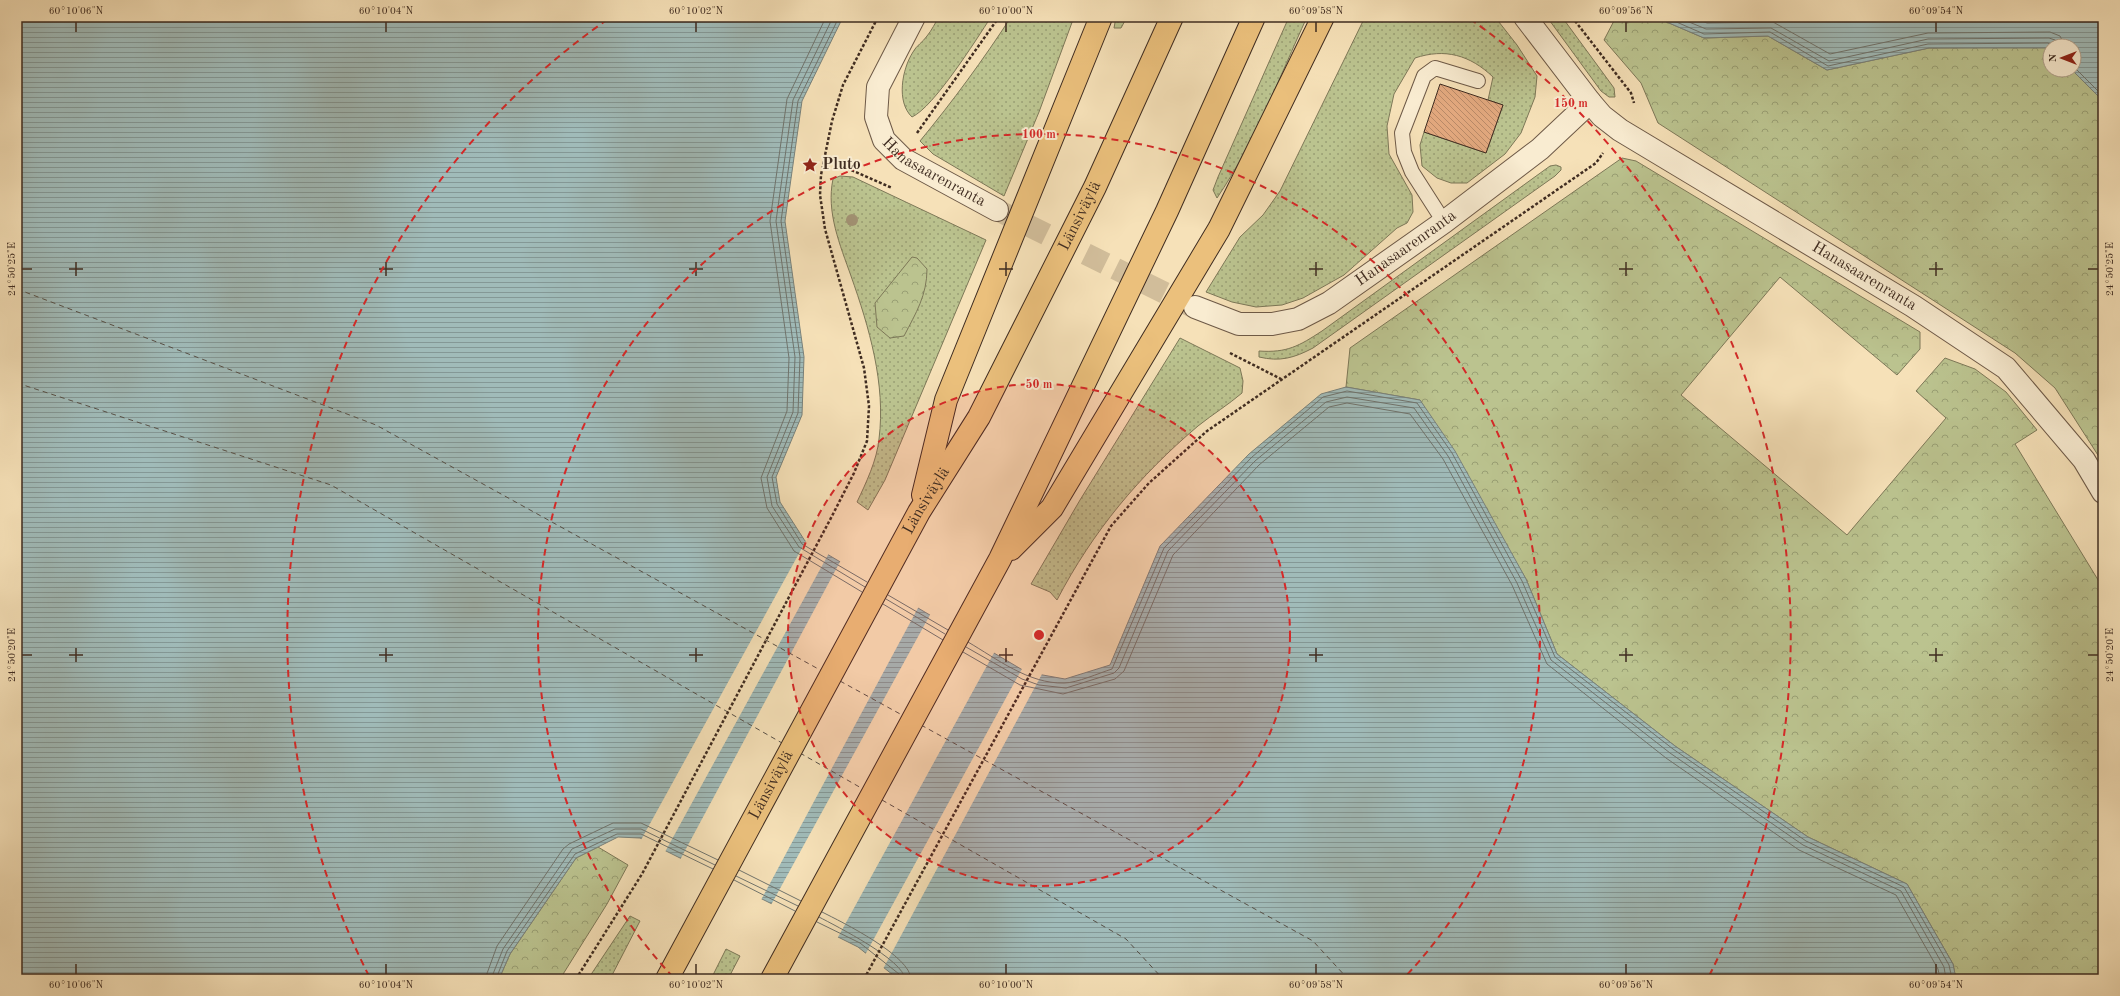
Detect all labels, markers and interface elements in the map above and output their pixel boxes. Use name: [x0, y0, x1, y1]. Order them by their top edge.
text: 60°10'06"N: [49, 6, 104, 16]
text: 60°10'04"N: [359, 6, 414, 16]
text: 60°10'02"N: [669, 6, 724, 16]
text: 60°10'00"N: [979, 6, 1034, 16]
text: 60°09'58"N: [1289, 6, 1344, 16]
text: 60°09'56"N: [1599, 6, 1654, 16]
text: 60°09'54"N: [1909, 6, 1964, 16]
north arrow: [2042, 38, 2082, 78]
text: N: [2048, 53, 2059, 62]
text: 150 m: [1554, 97, 1588, 110]
text: 100 m: [1022, 129, 1056, 141]
street label: Hanasaarenranta: [879, 135, 988, 210]
place icon: Pluto: [801, 156, 819, 174]
place label: Pluto: [822, 157, 861, 173]
street label: Länsiväylä: [1056, 179, 1104, 253]
street label: Hanasaarenranta: [1353, 208, 1460, 289]
street label: Hanasaarenranta: [1809, 239, 1919, 314]
text: 24°50'25"E: [7, 242, 17, 296]
text: 24°50'25"E: [2105, 242, 2115, 296]
text: 50 m: [1026, 378, 1053, 391]
street label: Länsiväylä: [900, 464, 953, 537]
text: 24°50'20"E: [7, 628, 17, 682]
centre of rings: [1032, 628, 1046, 642]
text: 24°50'20"E: [2105, 628, 2115, 682]
street label: Länsiväylä: [747, 748, 796, 822]
text: 60°10'06"N: [49, 980, 104, 990]
text: 60°10'04"N: [359, 980, 414, 990]
text: 60°10'02"N: [669, 980, 724, 990]
text: 60°10'00"N: [979, 980, 1034, 990]
text: 60°09'58"N: [1289, 980, 1344, 990]
text: 60°09'56"N: [1599, 980, 1654, 990]
text: 60°09'54"N: [1909, 980, 1964, 990]

